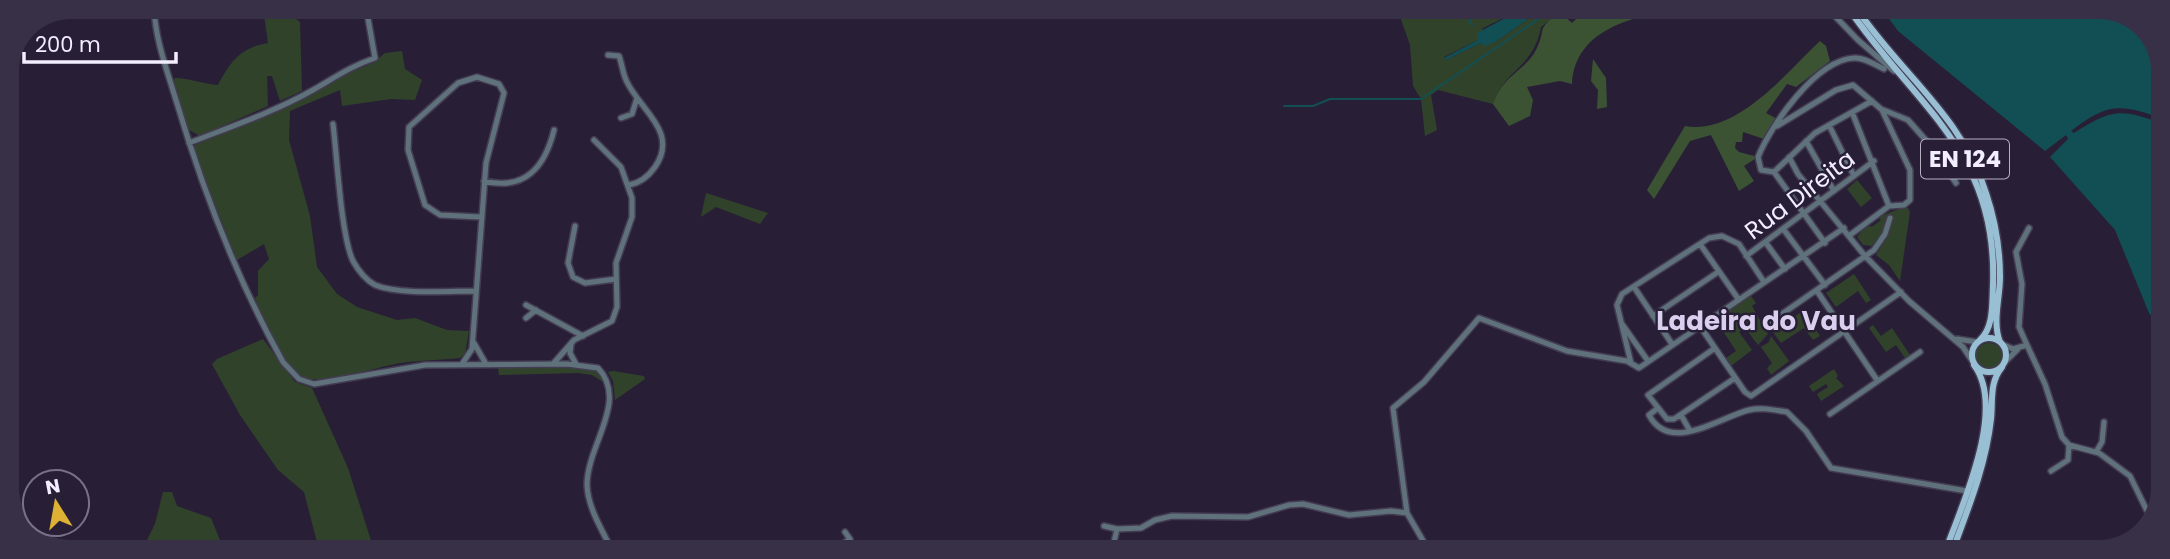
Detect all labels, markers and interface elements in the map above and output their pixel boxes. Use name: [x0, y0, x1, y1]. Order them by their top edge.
scale bar: [24, 21, 177, 65]
text: 200 m: [35, 30, 101, 59]
road number: EN 124: [1921, 140, 2009, 178]
street label: Rua Direita: [1738, 142, 1862, 247]
district label: Ladeira do Vau: [1656, 303, 1856, 339]
north arrow: [21, 468, 91, 538]
text: N: [43, 472, 62, 501]

